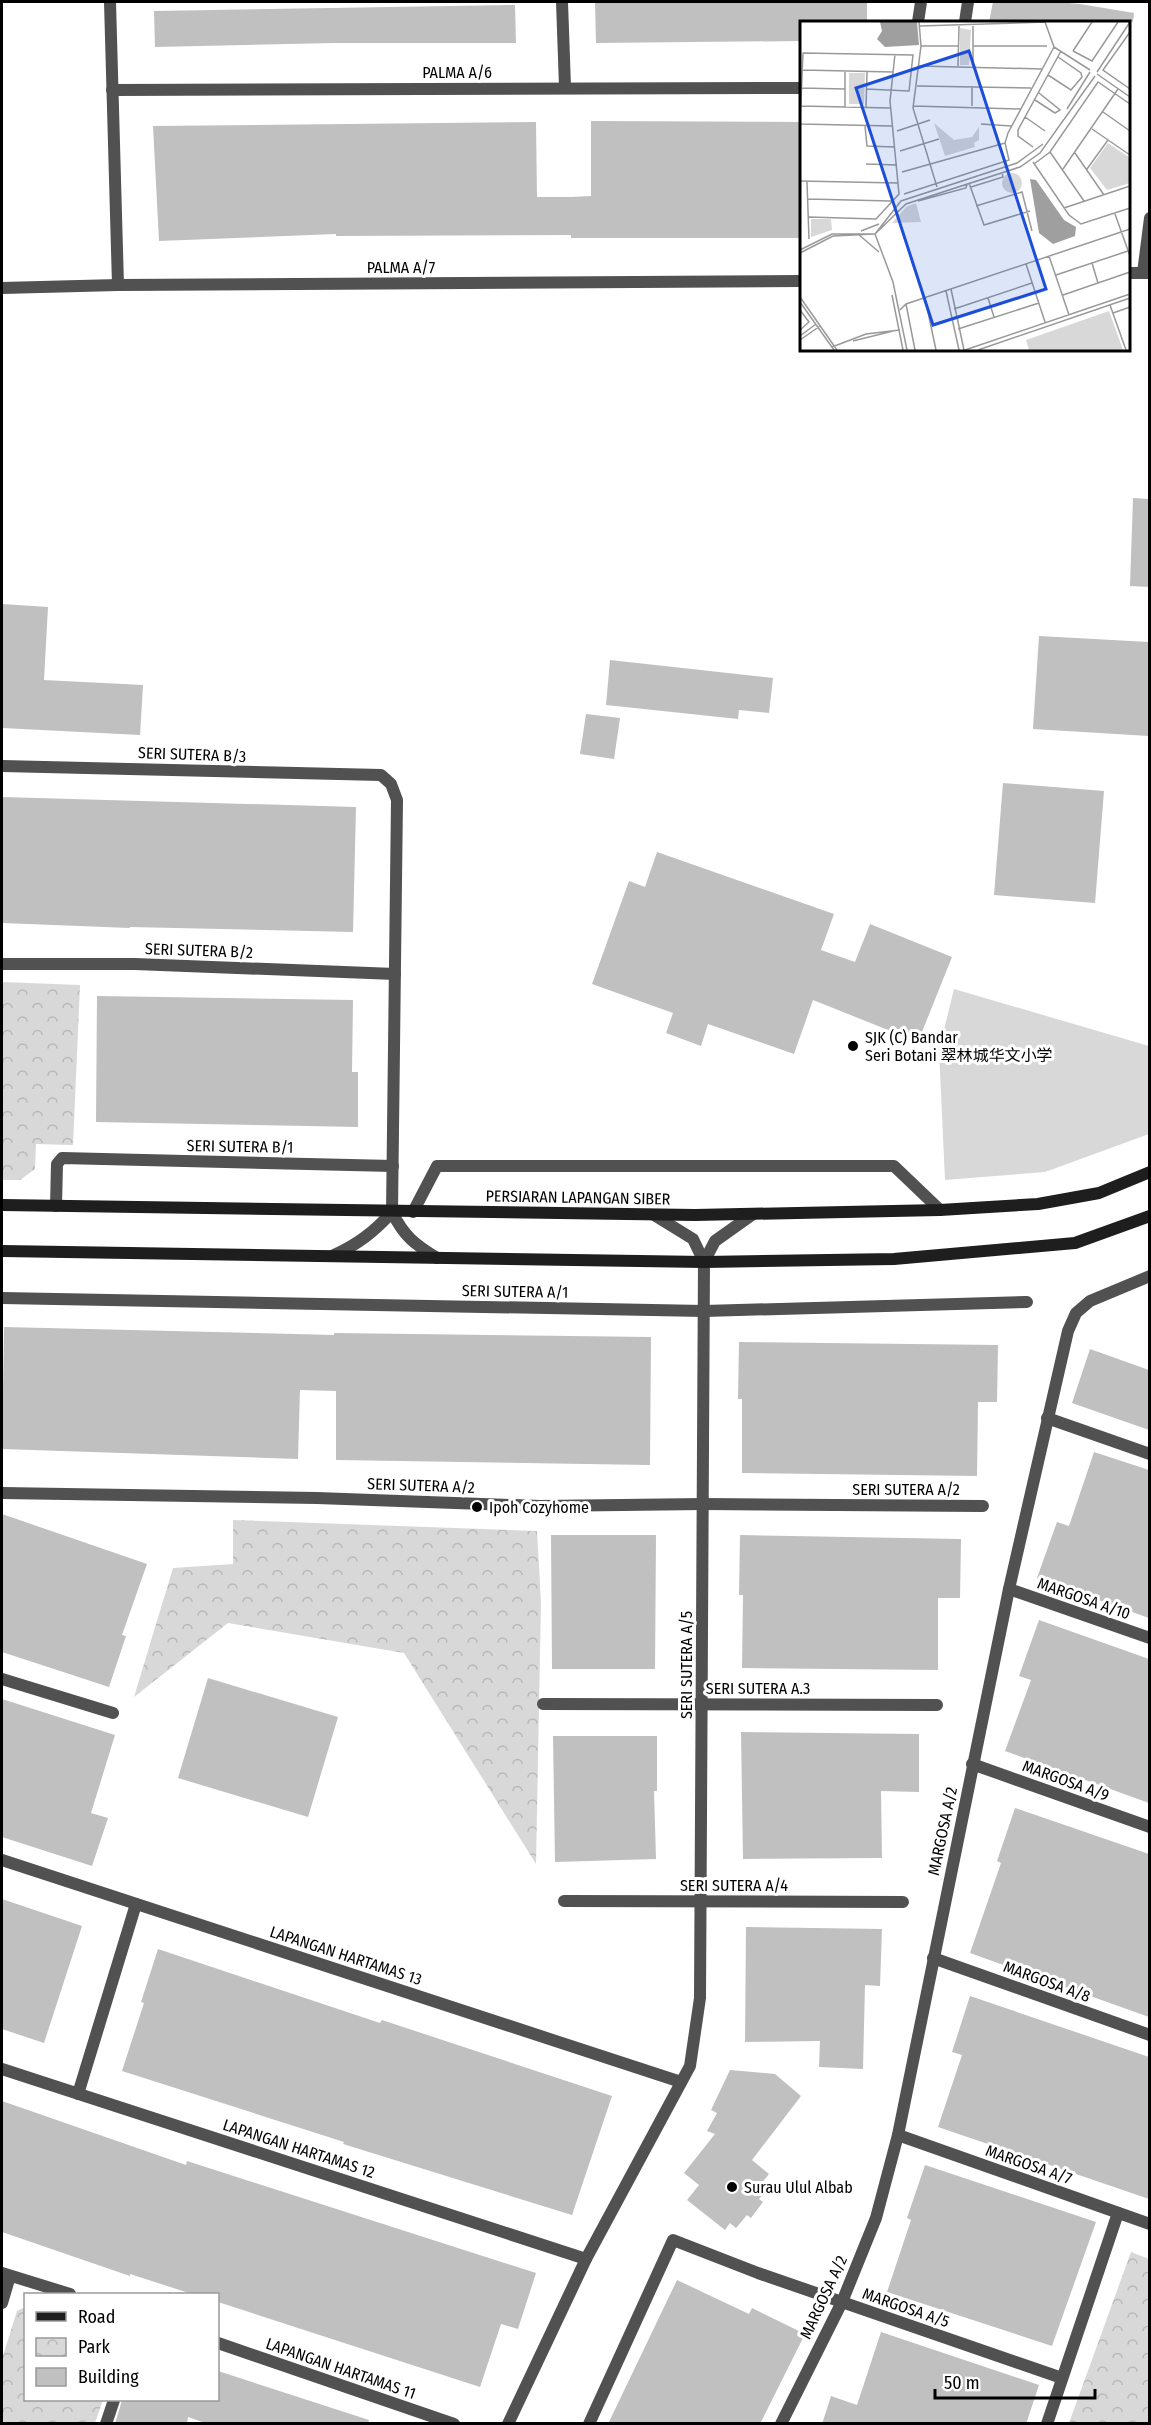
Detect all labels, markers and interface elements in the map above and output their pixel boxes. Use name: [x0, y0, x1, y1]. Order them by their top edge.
inset map: [800, 21, 1130, 351]
street label: PALMA A/6: [422, 63, 492, 82]
street label: PALMA A/7: [367, 258, 436, 277]
street label: SERI SUTERA B/3: [138, 743, 246, 766]
street label: SERI SUTERA B/2: [145, 939, 253, 962]
place label: SJK (C) Bandar Seri Botani 翠林城华文小学: [865, 1028, 1053, 1065]
marker: SJK (C) Bandar Seri Botani 翠林城华文小学: [846, 1039, 860, 1053]
street label: SERI SUTERA B/1: [186, 1136, 294, 1157]
street label: PERSIARAN LAPANGAN SIBER: [485, 1186, 671, 1209]
street label: SERI SUTERA A/1: [462, 1281, 568, 1302]
street label: SERI SUTERA A/2: [367, 1474, 475, 1497]
street label: SERI SUTERA A/2: [852, 1480, 960, 1499]
place label: Ipoh Cozyhome: [489, 1498, 589, 1517]
marker: Ipoh Cozyhome: [470, 1500, 484, 1514]
street label: MARGOSA A/10: [1035, 1574, 1133, 1623]
street label: SERI SUTERA A/5: [677, 1611, 696, 1719]
street label: SERI SUTERA A.3: [706, 1679, 810, 1698]
street label: MARGOSA A/9: [1020, 1756, 1112, 1805]
street label: MARGOSA A/2: [924, 1785, 961, 1877]
street label: SERI SUTERA A/4: [680, 1876, 788, 1895]
street label: LAPANGAN HARTAMAS 13: [268, 1922, 424, 1989]
street label: MARGOSA A/8: [1001, 1957, 1093, 2006]
street label: LAPANGAN HARTAMAS 12: [221, 2115, 377, 2182]
street label: MARGOSA A/7: [983, 2141, 1075, 2188]
place label: Surau Ulul Albab: [744, 2178, 853, 2197]
marker: Surau Ulul Albab: [725, 2180, 739, 2194]
street label: MARGOSA A/2: [796, 2252, 851, 2342]
street label: MARGOSA A/5: [860, 2284, 952, 2331]
legend: [24, 2293, 219, 2401]
text: Road: [78, 2306, 115, 2328]
street label: LAPANGAN HARTAMAS 11: [263, 2334, 418, 2403]
text: Park: [78, 2336, 111, 2358]
scale bar: [935, 2362, 1096, 2400]
text: Building: [78, 2366, 139, 2388]
text: 50 m: [944, 2372, 980, 2394]

